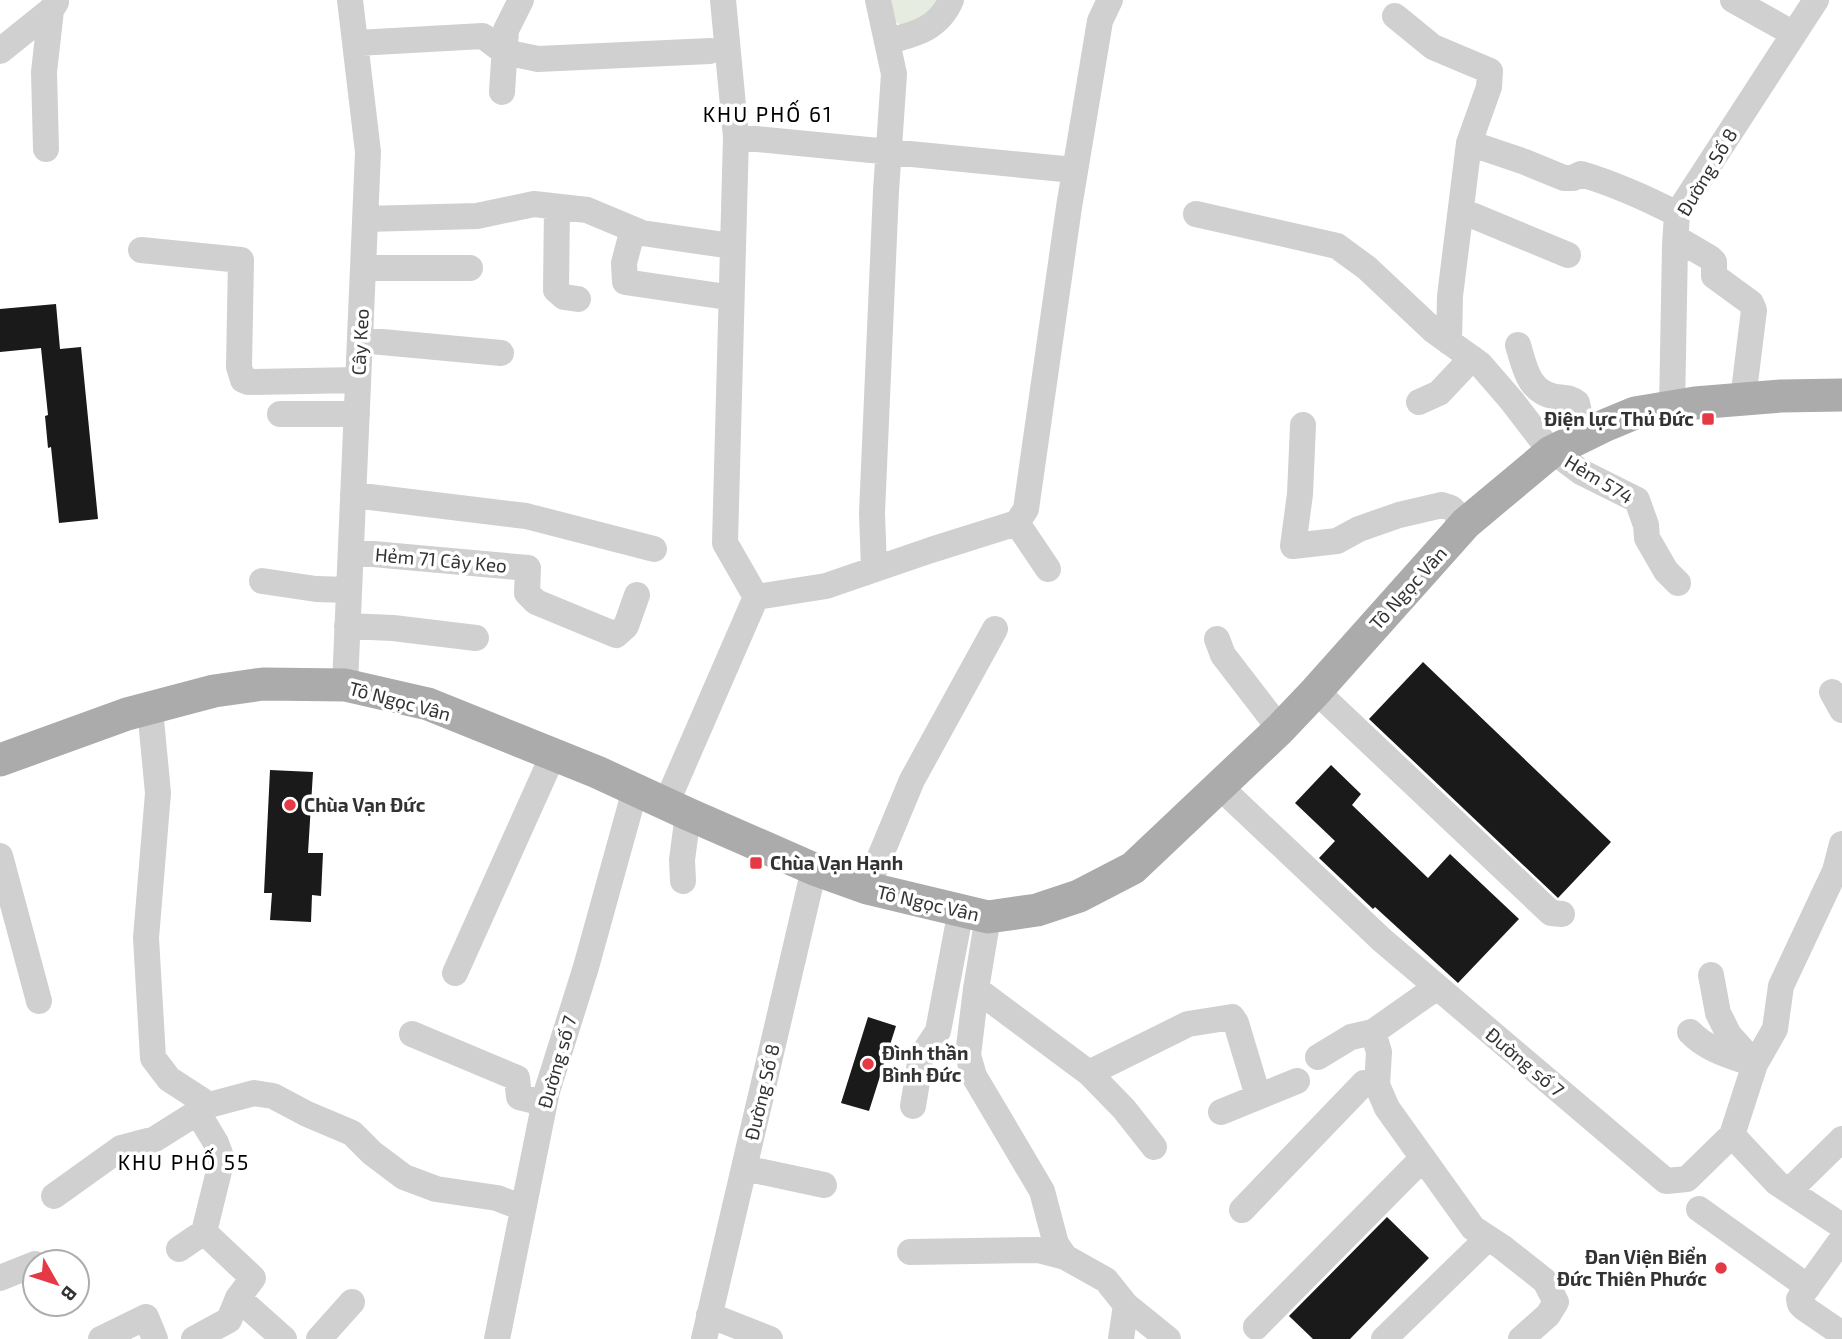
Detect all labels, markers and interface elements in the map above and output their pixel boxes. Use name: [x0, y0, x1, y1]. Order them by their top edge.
district label: KHU PHỐ 61: [703, 99, 833, 126]
street label: Đường Số 8: [1671, 124, 1742, 220]
street label: Cây Keo: [346, 308, 373, 376]
place label: Điện lực Thủ Đức: [1544, 407, 1694, 430]
marker: Điện lực Thủ Đức: [1700, 411, 1716, 427]
street label: Hẻm 574: [1561, 449, 1637, 508]
street label: Tô Ngọc Vân: [1364, 541, 1451, 634]
street label: Hẻm 71 Cây Keo: [374, 542, 508, 577]
street label: Tô Ngọc Vân: [347, 676, 453, 725]
place label: Chùa Vạn Đức: [304, 793, 426, 816]
marker: Chùa Vạn Đức: [282, 797, 298, 813]
place label: Chùa Vạn Hạnh: [770, 851, 903, 874]
marker: Chùa Vạn Hạnh: [748, 855, 764, 871]
street label: Tô Ngọc Vân: [875, 880, 981, 925]
street label: Đường số 7: [532, 1013, 581, 1111]
street label: Đường số 7: [1481, 1022, 1569, 1101]
street label: Đường Số 8: [739, 1041, 784, 1142]
place label: Đình thần Bình Đức: [882, 1041, 968, 1086]
marker: Đình thần Bình Đức: [860, 1056, 876, 1072]
district label: KHU PHỐ 55: [118, 1147, 250, 1174]
place label: Đan Viện Biển Đức Thiên Phước: [1557, 1245, 1707, 1290]
north arrow: [21, 1248, 91, 1318]
marker: Đan Viện Biển Đức Thiên Phước: [1713, 1260, 1729, 1276]
text: B: [57, 1282, 82, 1306]

